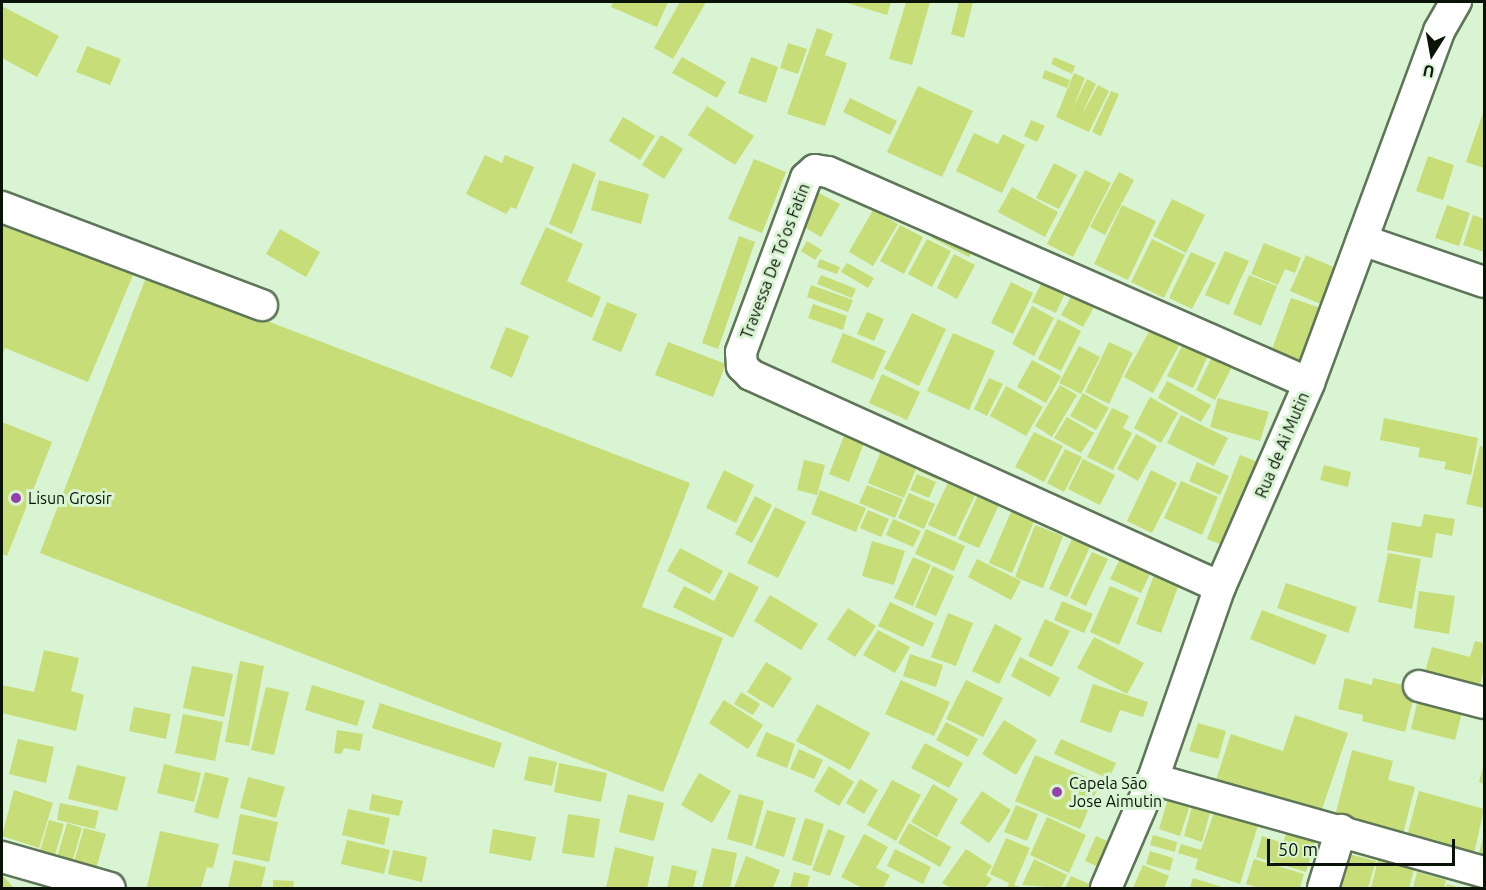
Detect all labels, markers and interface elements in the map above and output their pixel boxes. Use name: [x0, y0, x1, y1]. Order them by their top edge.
north arrow: [1402, 24, 1462, 84]
text: U: [1421, 62, 1436, 82]
street label: Travessa De To’os Fatin: [736, 181, 814, 341]
street label: Rua de Ai Mutin: [1251, 389, 1313, 501]
place label: Lisun Grosir: [28, 488, 112, 508]
marker: Lisun Grosir: [9, 491, 23, 505]
place label: Capela São Jose Aimutin: [1069, 773, 1162, 811]
marker: Capela São Jose Aimutin: [1050, 785, 1064, 799]
scale bar: [1270, 827, 1458, 865]
text: 50 m: [1278, 839, 1318, 859]

